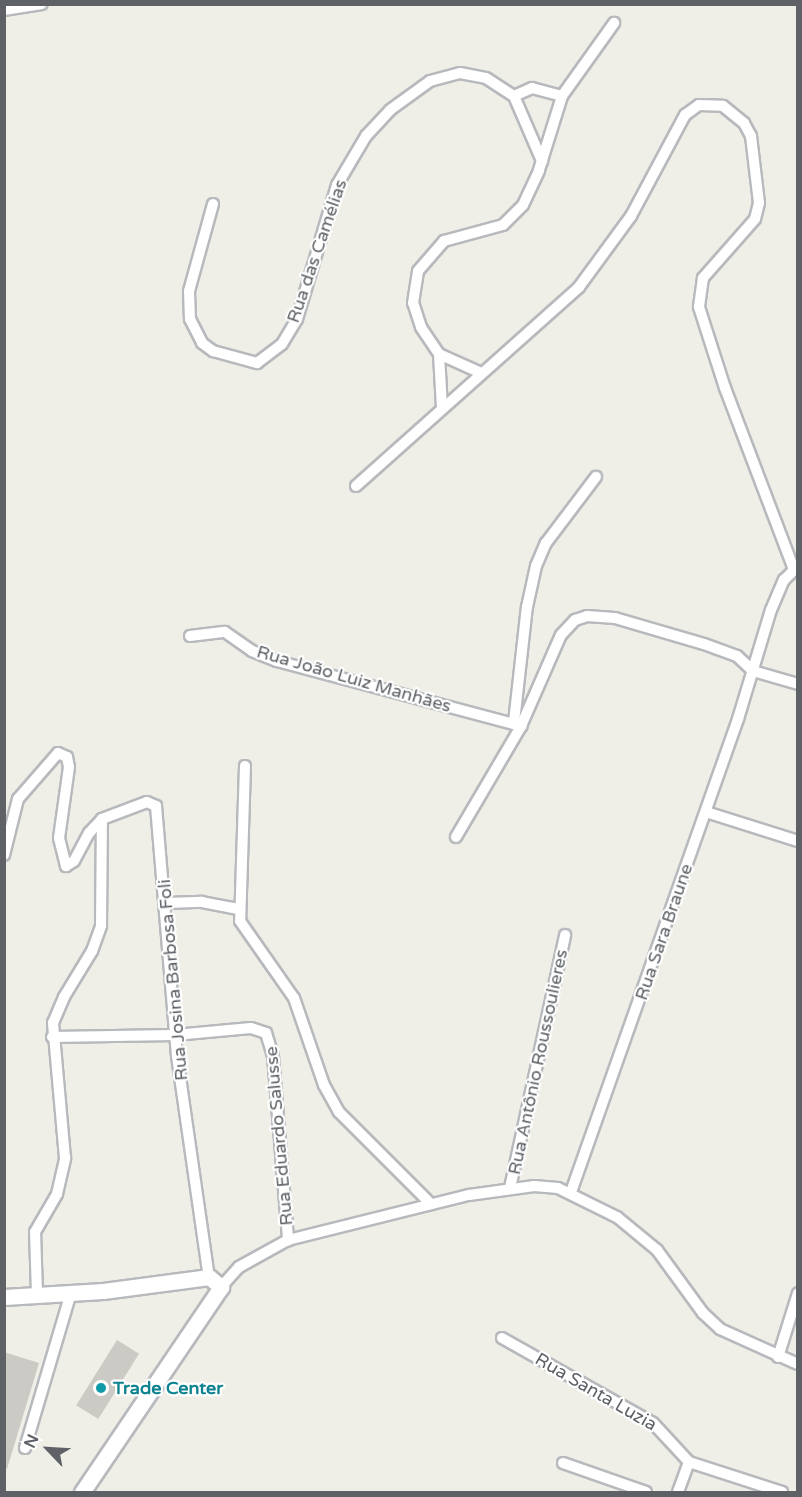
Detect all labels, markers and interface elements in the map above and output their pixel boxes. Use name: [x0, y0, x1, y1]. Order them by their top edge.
street label: Rua das Camélias: [282, 176, 352, 326]
street label: Rua João Luiz Manhães: [254, 641, 454, 717]
street label: Rua Sara Braune: [631, 861, 697, 1003]
street label: Rua Josina Barbosa Foli: [153, 878, 193, 1082]
street label: Rua Antônio Roussoulieres: [504, 947, 572, 1177]
street label: Rua Eduardo Salusse: [260, 1045, 298, 1227]
street label: Rua Santa Luzia: [531, 1348, 661, 1436]
place label: Trade Center: [113, 1377, 223, 1399]
marker: Trade Center: [94, 1381, 108, 1395]
north arrow: [18, 1419, 78, 1479]
text: N: [20, 1431, 43, 1451]

